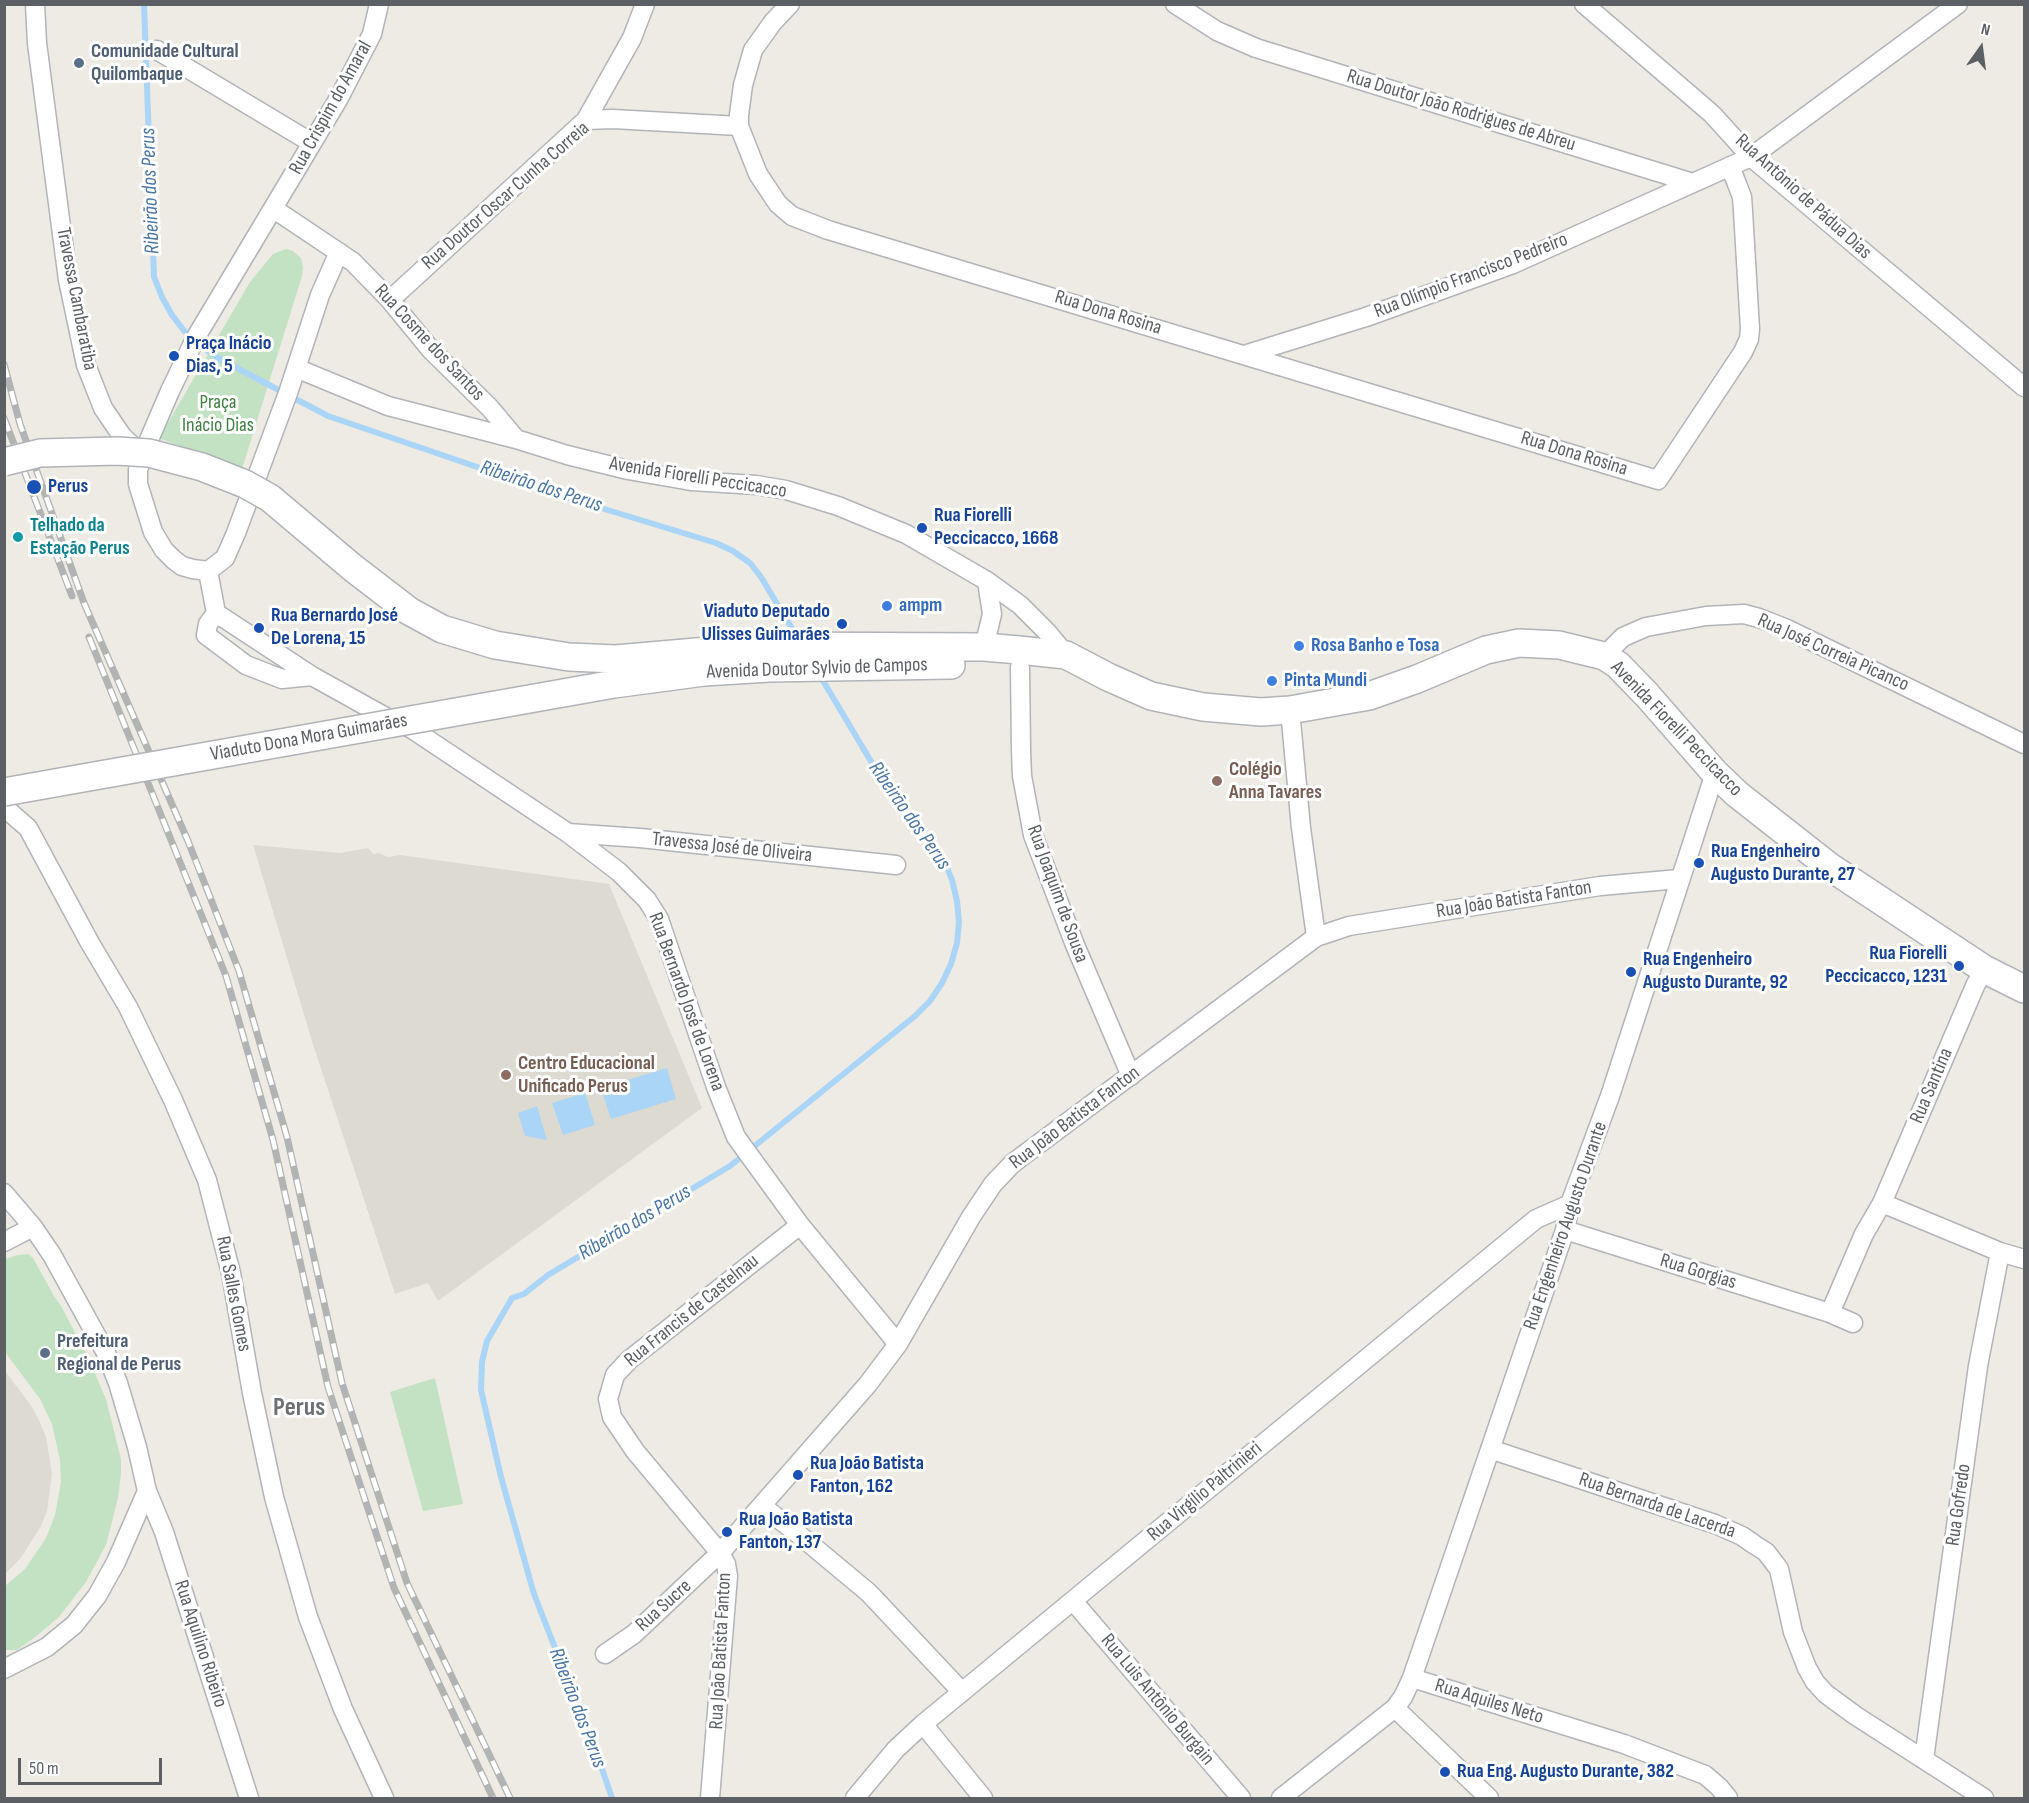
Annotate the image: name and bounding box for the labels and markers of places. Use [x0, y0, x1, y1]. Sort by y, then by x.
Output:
place label: Comunidade Cultural Quilombaque [91, 40, 239, 87]
marker: Comunidade Cultural Quilombaque [72, 56, 86, 70]
place label: Praça Inácio Dias, 5 [186, 332, 271, 379]
marker: Praça Inácio Dias, 5 [167, 349, 181, 363]
place label: Perus [48, 475, 88, 499]
marker: Perus [25, 478, 43, 496]
place label: Rua Fiorelli Peccicacco, 1668 [934, 504, 1058, 551]
place label: Telhado da Estação Perus [30, 514, 130, 561]
marker: Rua Fiorelli Peccicacco, 1668 [915, 521, 929, 535]
marker: Telhado da Estação Perus [11, 530, 25, 544]
place label: ampm [899, 594, 942, 618]
marker: ampm [880, 599, 894, 613]
place label: Viaduto Deputado Ulisses Guimarães [702, 600, 830, 647]
place label: Rua Bernardo José De Lorena, 15 [271, 604, 398, 651]
marker: Viaduto Deputado Ulisses Guimarães [835, 617, 849, 631]
marker: Rua Bernardo José De Lorena, 15 [252, 621, 266, 635]
place label: Rosa Banho e Tosa [1311, 634, 1439, 658]
marker: Rosa Banho e Tosa [1292, 639, 1306, 653]
place label: Pinta Mundi [1284, 669, 1367, 693]
marker: Pinta Mundi [1265, 674, 1279, 688]
place label: Colégio Anna Tavares [1229, 758, 1322, 805]
marker: Colégio Anna Tavares [1210, 774, 1224, 788]
place label: Rua Engenheiro Augusto Durante, 27 [1711, 840, 1855, 887]
marker: Rua Engenheiro Augusto Durante, 27 [1692, 856, 1706, 870]
place label: Rua Fiorelli Peccicacco, 1231 [1825, 942, 1947, 989]
place label: Rua Engenheiro Augusto Durante, 92 [1643, 948, 1788, 995]
marker: Rua Fiorelli Peccicacco, 1231 [1952, 959, 1966, 973]
marker: Rua Engenheiro Augusto Durante, 92 [1624, 965, 1638, 979]
place label: Centro Educacional Unificado Perus [518, 1052, 655, 1099]
marker: Centro Educacional Unificado Perus [499, 1068, 513, 1082]
place label: Prefeitura Regional de Perus [57, 1330, 181, 1377]
marker: Prefeitura Regional de Perus [38, 1346, 52, 1360]
place label: Rua João Batista Fanton, 162 [810, 1452, 924, 1499]
marker: Rua João Batista Fanton, 162 [791, 1468, 805, 1482]
place label: Rua João Batista Fanton, 137 [739, 1508, 853, 1555]
marker: Rua João Batista Fanton, 137 [720, 1525, 734, 1539]
place label: Rua Eng. Augusto Durante, 382 [1457, 1760, 1674, 1784]
marker: Rua Eng. Augusto Durante, 382 [1438, 1765, 1452, 1779]

